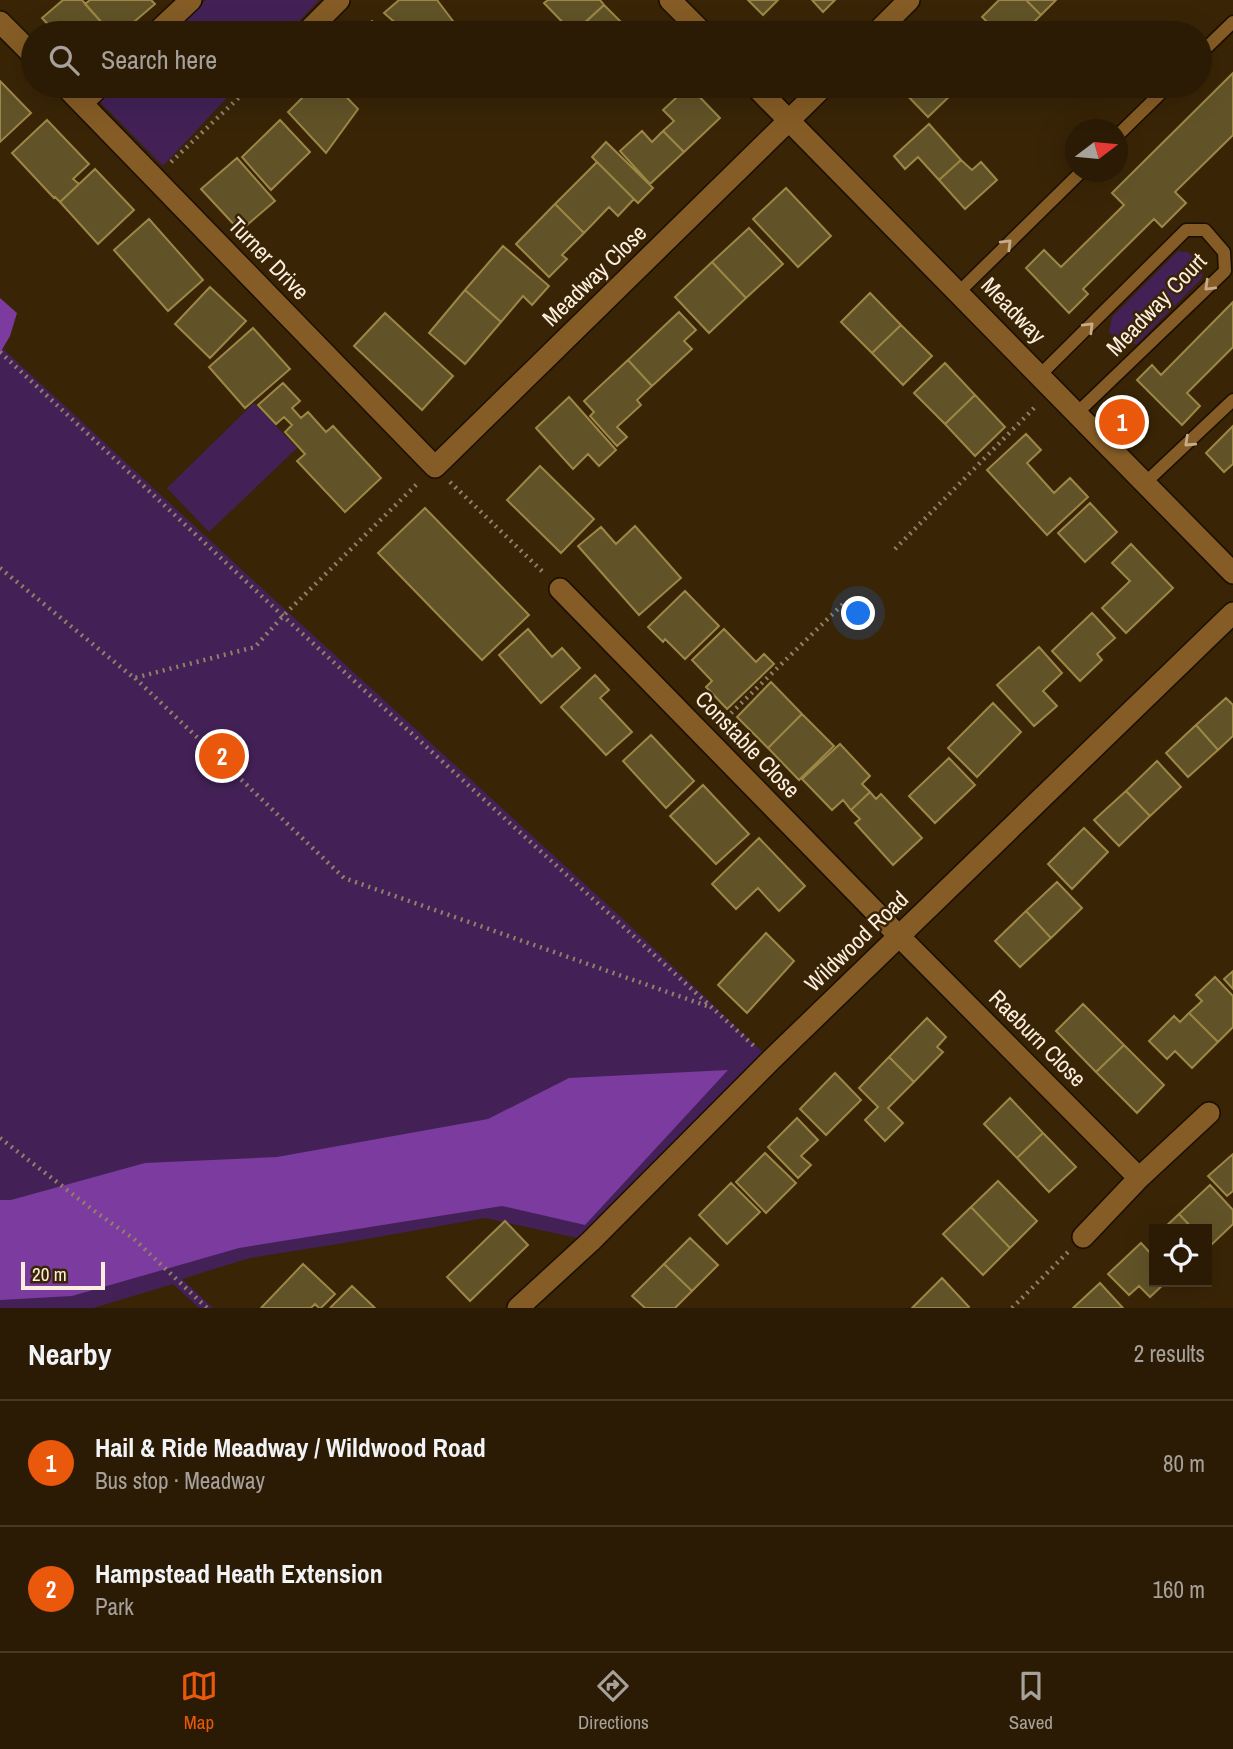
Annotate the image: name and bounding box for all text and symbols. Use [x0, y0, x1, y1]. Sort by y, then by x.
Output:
search box [21, 21, 1212, 98]
icon: search [45, 41, 83, 79]
text: Search here [101, 42, 217, 77]
north arrow [1065, 119, 1128, 182]
street label: Turner Drive [222, 210, 316, 306]
street label: Meadway Close [535, 217, 653, 333]
one-way arrow [999, 239, 1012, 252]
street label: Meadway Court [1099, 246, 1213, 362]
street label: Meadway [975, 270, 1054, 350]
one-way arrow [1204, 278, 1217, 291]
one-way arrow [1080, 322, 1093, 335]
pin: 1 [1099, 396, 1145, 448]
one-way arrow [1184, 433, 1197, 446]
your location [841, 596, 875, 630]
street label: Constable Close [689, 683, 807, 805]
pin: 2 [199, 730, 245, 782]
street label: Wildwood Road [797, 884, 915, 998]
street label: Raeburn Close [983, 983, 1093, 1093]
map controls [1149, 1224, 1212, 1287]
button: locate [1149, 1224, 1212, 1287]
scale bar [21, 1259, 105, 1291]
text: 20 m [32, 1261, 67, 1287]
text: Nearby [28, 1334, 111, 1374]
text: 2 results [1134, 1338, 1205, 1369]
text: Hail & Ride Meadway / Wildwood Road [95, 1430, 486, 1465]
text: 1 [46, 1448, 56, 1479]
text: 80 m [1163, 1448, 1205, 1479]
text: Bus stop · Meadway [95, 1465, 265, 1496]
text: Hampstead Heath Extension [95, 1556, 383, 1591]
text: 2 [46, 1574, 56, 1605]
text: 160 m [1153, 1574, 1205, 1605]
text: Park [95, 1591, 134, 1622]
tab: Map [180, 1667, 218, 1735]
tab: Directions [578, 1667, 649, 1735]
tab: Saved [1009, 1667, 1053, 1735]

